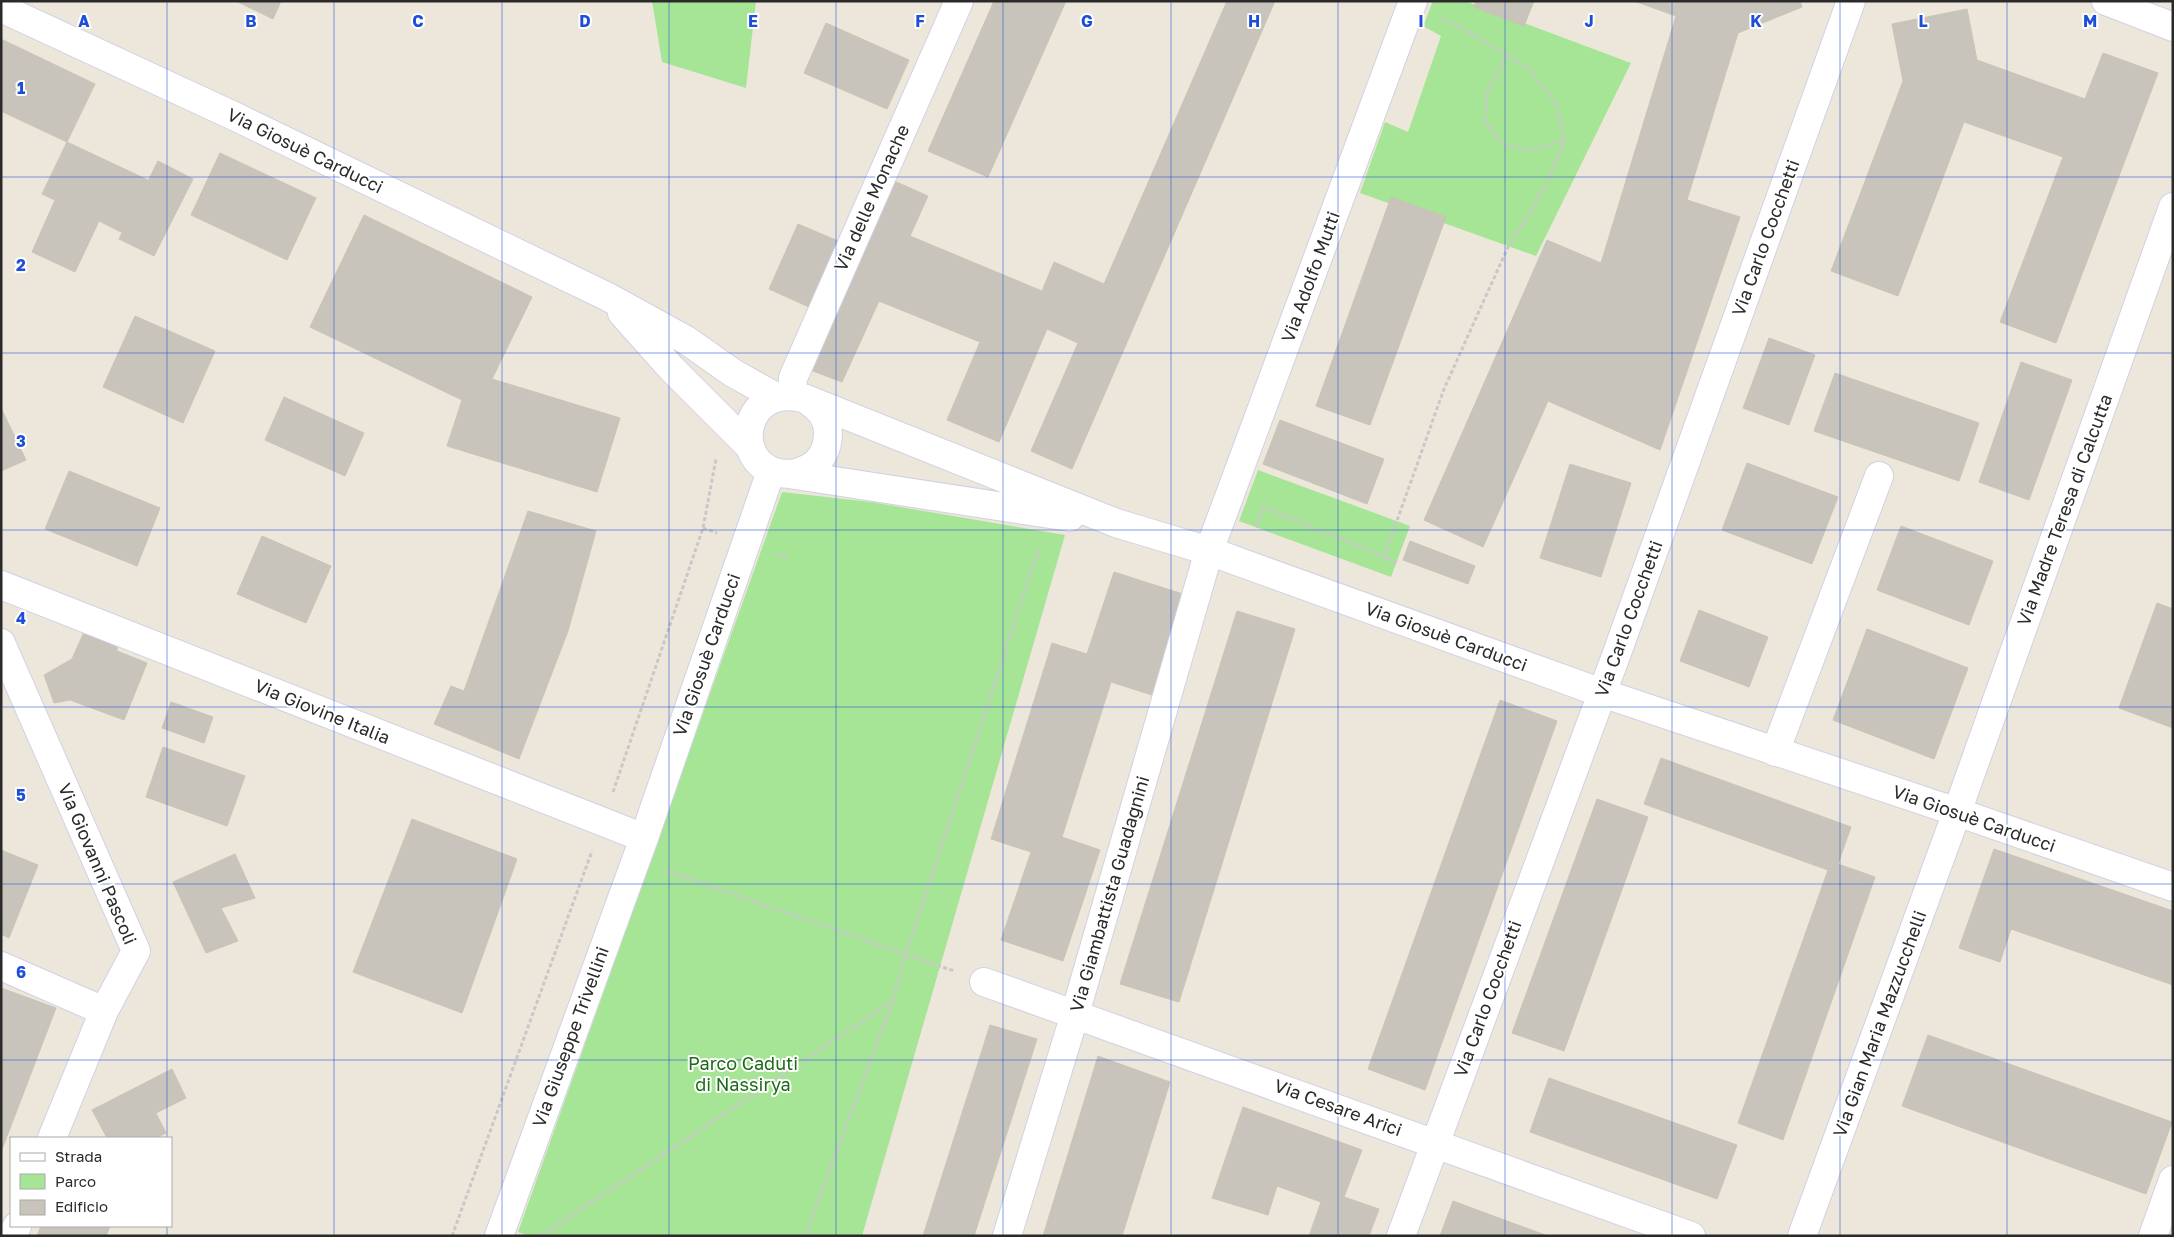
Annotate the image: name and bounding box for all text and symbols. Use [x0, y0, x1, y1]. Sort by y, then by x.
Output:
text: A [78, 11, 90, 31]
text: B [245, 11, 257, 31]
text: C [412, 11, 424, 31]
text: D [579, 11, 591, 31]
text: E [748, 11, 758, 31]
text: F [915, 11, 925, 31]
text: G [1081, 11, 1093, 31]
text: H [1248, 11, 1260, 31]
text: I [1418, 11, 1424, 31]
text: J [1584, 11, 1594, 31]
text: K [1750, 11, 1762, 31]
text: L [1918, 11, 1928, 31]
text: M [2083, 11, 2097, 31]
text: 1 [17, 78, 25, 98]
street label: Via Giosuè Carducci [224, 103, 387, 197]
street label: Via delle Monache [829, 121, 913, 274]
street label: Via Carlo Cocchetti [1726, 156, 1804, 319]
street label: Via Adolfo Mutti [1276, 208, 1344, 345]
text: 2 [16, 255, 26, 275]
street label: Via Madre Teresa di Calcutta [2012, 391, 2116, 629]
text: 3 [16, 431, 26, 451]
street label: Via Carlo Cocchetti [1589, 537, 1667, 700]
street label: Via Giosuè Carducci [668, 570, 744, 739]
street label: Via Giosuè Carducci [1362, 596, 1530, 676]
text: 4 [16, 608, 26, 628]
street label: Via Giovine Italia [251, 674, 393, 748]
street label: Via Giambattista Guadagnini [1065, 773, 1153, 1014]
street label: Via Giovanni Pascoli [54, 780, 142, 948]
street label: Via Giosuè Carducci [1890, 780, 2059, 856]
text: 5 [16, 785, 26, 805]
street label: Via Gian Maria Mazzucchelli [1828, 907, 1930, 1140]
street label: Via Carlo Cocchetti [1448, 917, 1526, 1080]
street label: Via Giuseppe Trivellini [527, 943, 613, 1130]
text: 6 [16, 962, 26, 982]
park label: Parco Caduti di Nassirya [688, 1052, 798, 1095]
street label: Via Cesare Arici [1271, 1074, 1405, 1140]
legend [10, 1137, 172, 1227]
text: Strada [55, 1147, 102, 1165]
text: Parco [55, 1172, 96, 1190]
text: Edificio [55, 1197, 108, 1215]

